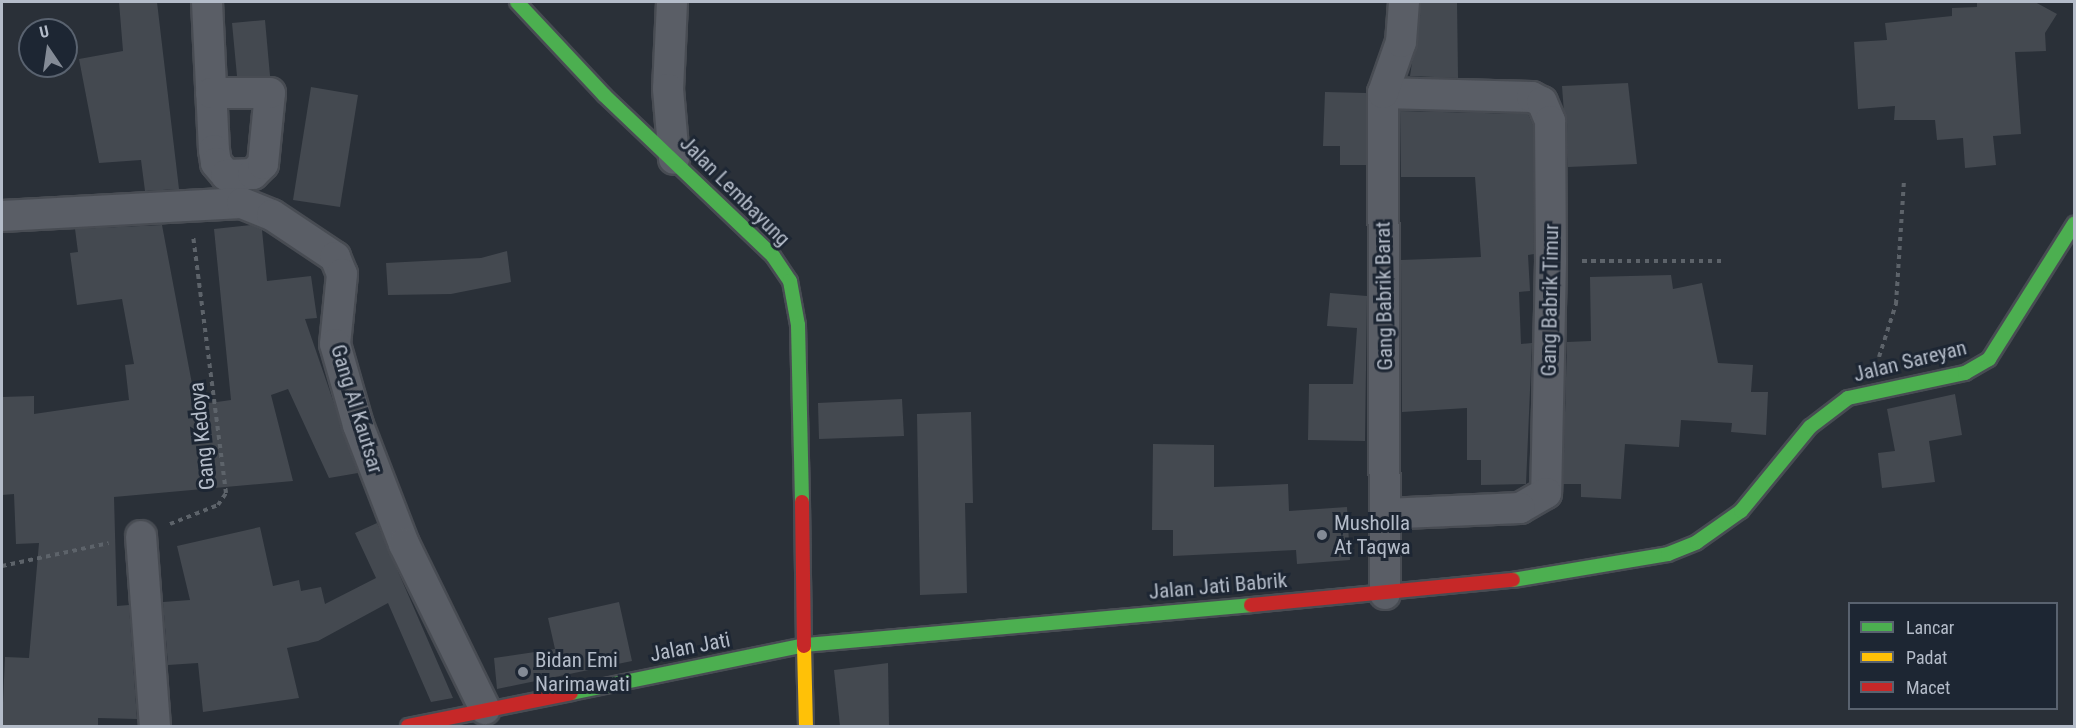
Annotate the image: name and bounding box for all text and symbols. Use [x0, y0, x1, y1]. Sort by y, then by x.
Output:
north arrow [18, 18, 78, 78]
text: U [38, 22, 51, 42]
street label: Jalan Lembayung [675, 131, 795, 251]
street label: Gang Babrik Barat [1370, 221, 1398, 371]
street label: Gang Babrik Timur [1536, 223, 1564, 377]
street label: Jalan Sareyan [1851, 335, 1969, 387]
street label: Gang Al Kautsar [325, 341, 389, 477]
street label: Gang Kedoya [184, 381, 220, 491]
place label: Musholla At Taqwa [1334, 510, 1411, 560]
marker: Musholla At Taqwa [1315, 528, 1329, 542]
street label: Jalan Jati Babrik [1148, 567, 1288, 605]
legend [1848, 602, 2058, 710]
text: Lancar [1906, 617, 1954, 638]
street label: Jalan Jati [648, 627, 732, 667]
place label: Bidan Emi Narimawati [535, 647, 630, 697]
text: Padat [1906, 647, 1947, 668]
marker: Bidan Emi Narimawati [516, 665, 530, 679]
text: Macet [1906, 677, 1950, 698]

